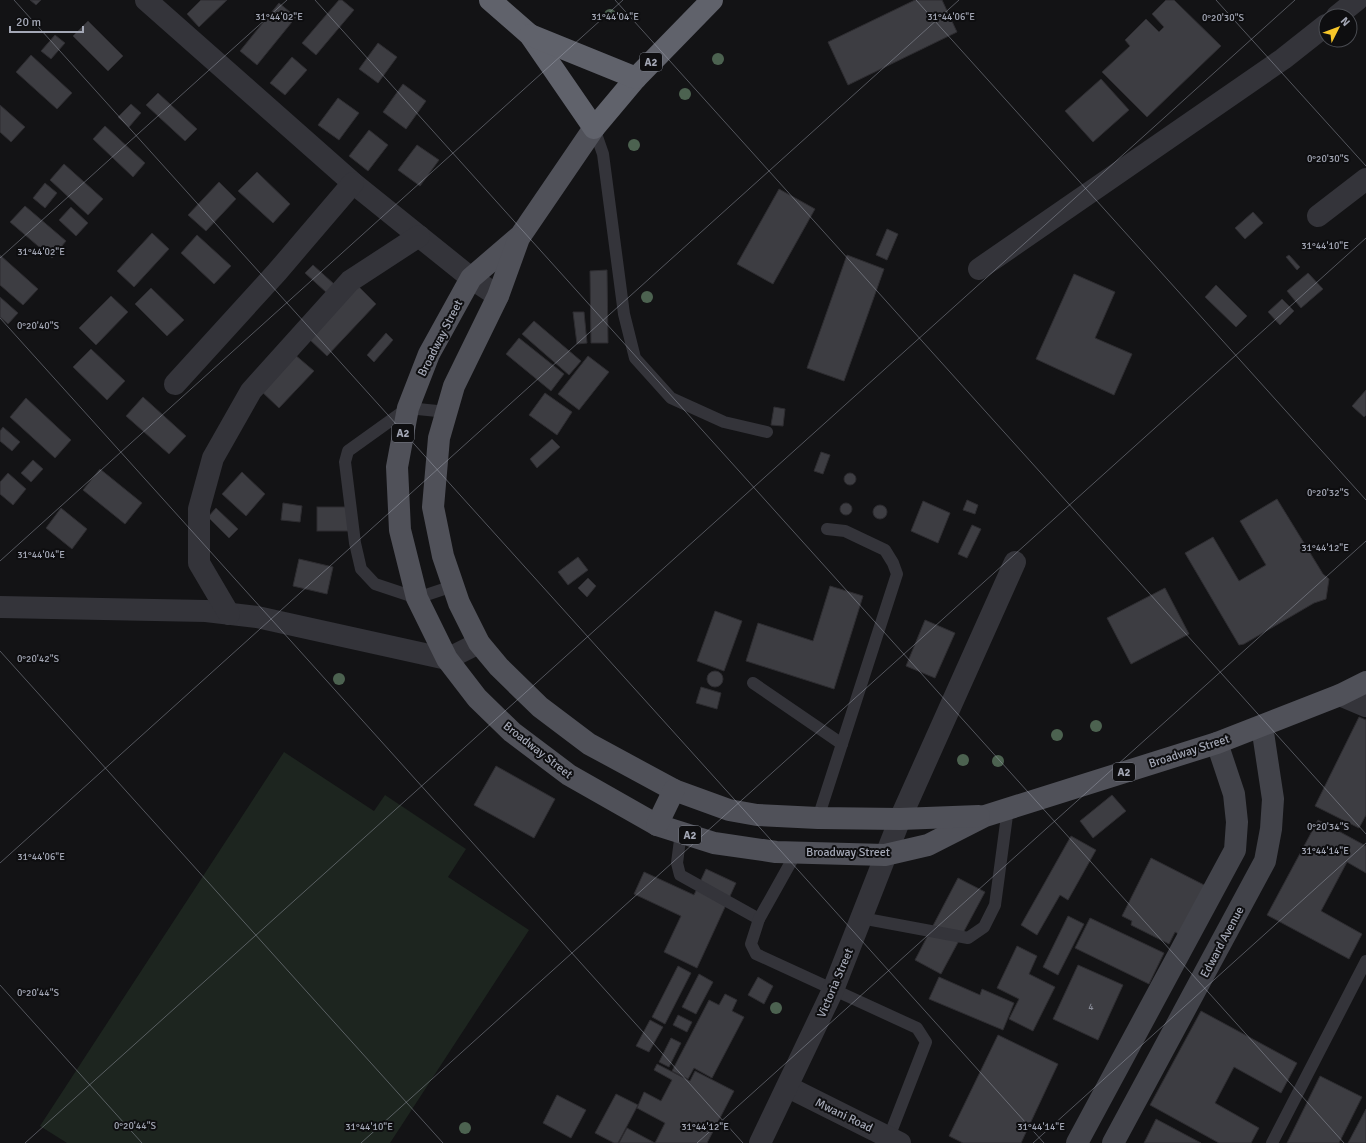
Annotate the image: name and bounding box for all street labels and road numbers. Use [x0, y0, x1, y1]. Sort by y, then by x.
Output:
road number: A2 [640, 53, 662, 71]
street label: Broadway Street [415, 297, 466, 379]
road number: A2 [392, 424, 414, 442]
street label: Broadway Street [500, 719, 575, 782]
street label: Broadway Street [1147, 731, 1231, 772]
road number: A2 [1113, 763, 1135, 781]
road number: A2 [679, 826, 701, 844]
street label: Broadway Street [806, 845, 890, 860]
street label: Edward Avenue [1197, 904, 1247, 980]
street label: Victoria Street [814, 946, 857, 1020]
street label: Mwani Road [812, 1095, 875, 1136]

